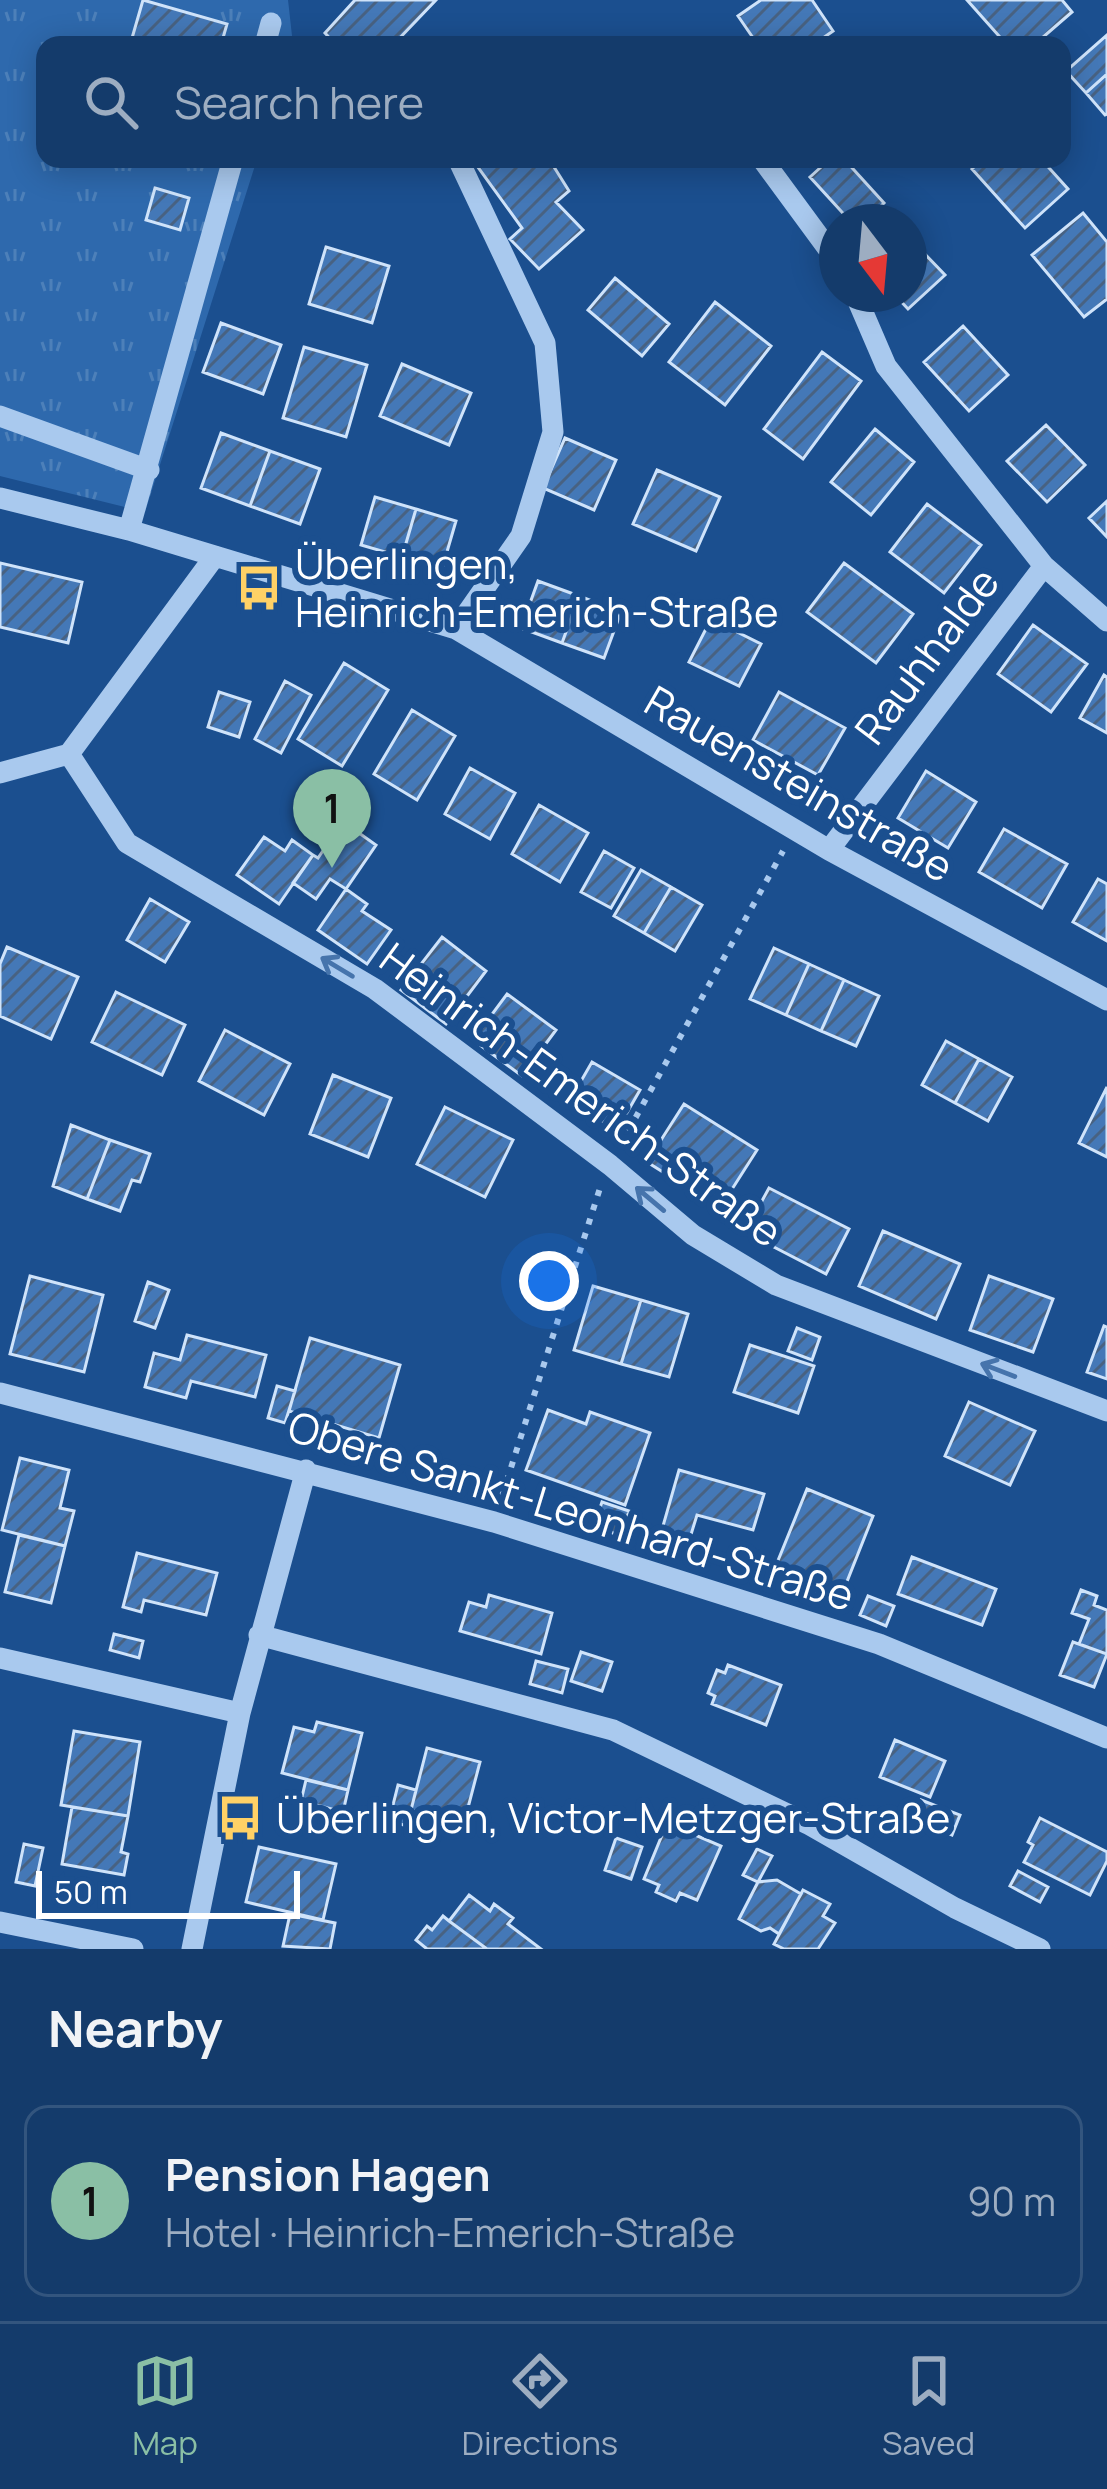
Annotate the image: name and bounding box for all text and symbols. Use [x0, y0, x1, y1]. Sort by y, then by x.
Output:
search box [36, 36, 1071, 168]
icon: search [78, 69, 144, 135]
text: Search here [174, 71, 424, 133]
north arrow [819, 204, 927, 312]
place label: Überlingen, Heinrich-Emerich-Straße [295, 534, 779, 640]
street label: Rauhhalde [841, 555, 1012, 756]
bus stop icon: Überlingen, Heinrich-Emerich-Straße [234, 563, 284, 613]
street label: Rauensteinstraße [635, 671, 964, 895]
pin: 1 [293, 769, 371, 868]
street label: Heinrich-Emerich-Straße [369, 929, 794, 1260]
one-way arrow [320, 954, 355, 978]
one-way arrow [635, 1185, 666, 1213]
your location [519, 1251, 579, 1311]
one-way arrow [980, 1357, 1017, 1379]
street label: Obere Sankt-Leonhard-Straße [282, 1396, 861, 1624]
place label: Überlingen, Victor-Metzger-Straße [276, 1788, 950, 1846]
bus stop icon: Überlingen, Victor-Metzger-Straße [215, 1793, 265, 1843]
scale bar [36, 1865, 300, 1918]
text: 50 m [54, 1869, 128, 1914]
text: Nearby [48, 1993, 223, 2062]
text: Pension Hagen [165, 2143, 491, 2205]
text: 1 [81, 2174, 99, 2228]
text: 90 m [967, 2174, 1056, 2228]
text: Hotel · Heinrich-Emerich-Straße [165, 2205, 735, 2259]
tab: Map [132, 2348, 198, 2465]
tab: Directions [462, 2348, 618, 2465]
tab: Saved [882, 2348, 975, 2465]

